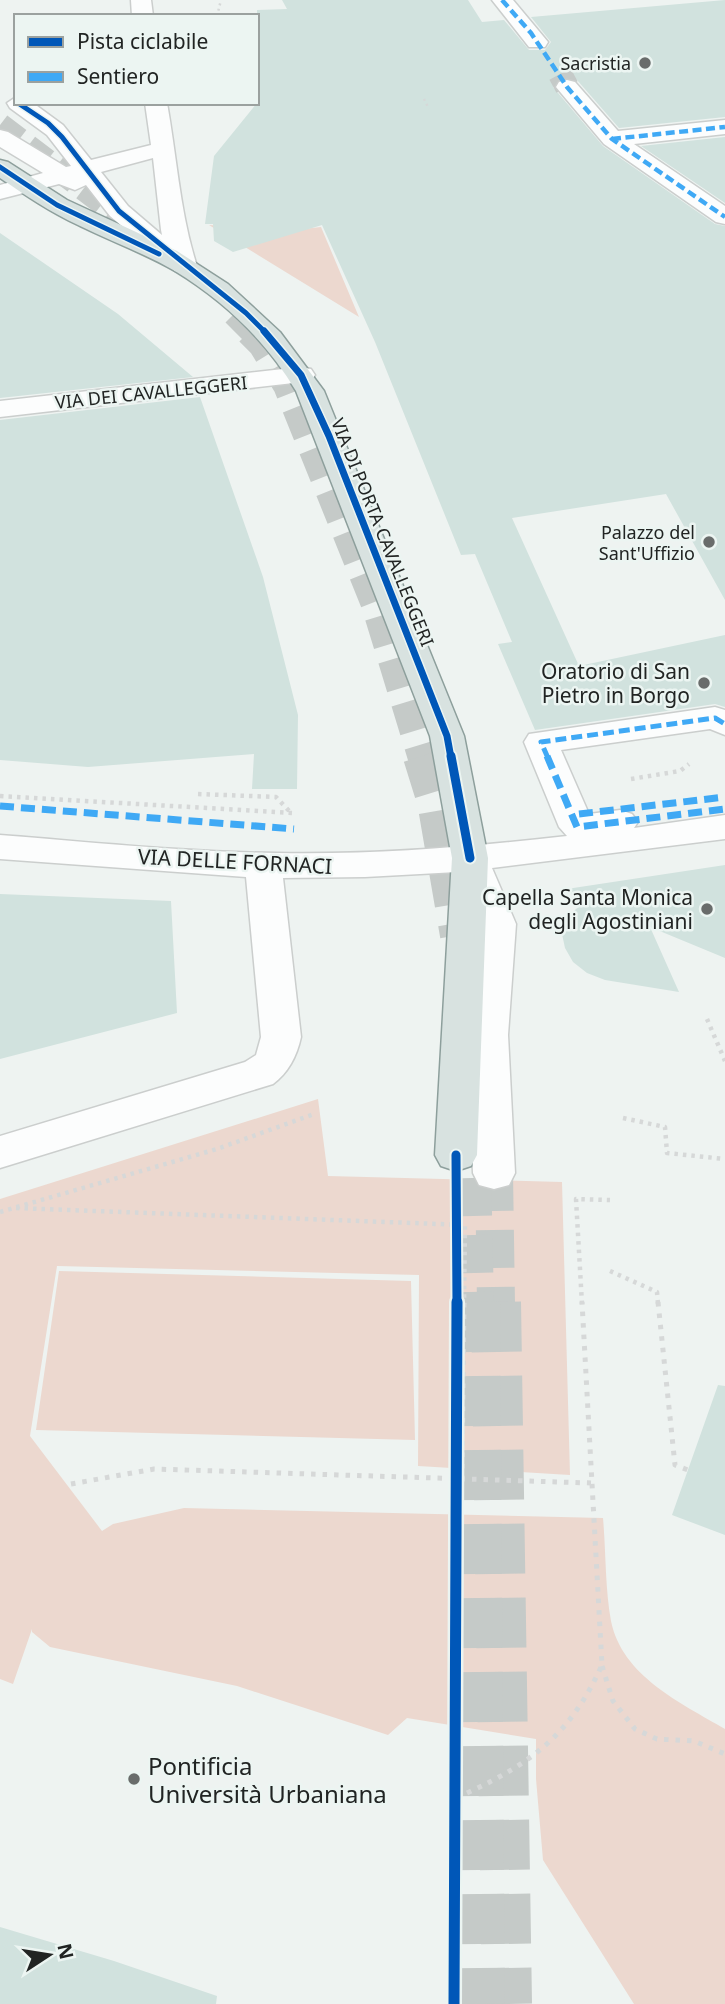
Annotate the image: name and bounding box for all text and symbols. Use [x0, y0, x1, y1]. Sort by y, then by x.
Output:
legend [14, 14, 259, 105]
text: Pista ciclabile [77, 27, 208, 55]
place label: Sacristia [560, 51, 631, 75]
marker: Sacristia [637, 55, 653, 71]
text: Sentiero [77, 62, 159, 90]
street label: VIA DEI CAVALLEGGERI [54, 370, 248, 414]
street label: VIA DI PORTA CAVALLEGGERI [326, 414, 440, 650]
place label: Palazzo del Sant'Uffizio [599, 520, 695, 565]
marker: Palazzo del Sant'Uffizio [701, 534, 717, 550]
place label: Oratorio di San Pietro in Borgo [541, 657, 690, 709]
marker: Oratorio di San Pietro in Borgo [696, 675, 712, 691]
street label: VIA DELLE FORNACI [137, 842, 333, 880]
place label: Capella Santa Monica degli Agostiniani [482, 883, 693, 935]
marker: Capella Santa Monica degli Agostiniani [699, 901, 715, 917]
place label: Pontificia Università Urbaniana [148, 1749, 387, 1810]
marker: Pontificia Università Urbaniana [126, 1771, 142, 1787]
north arrow [14, 1920, 84, 1990]
text: N [51, 1941, 80, 1962]

